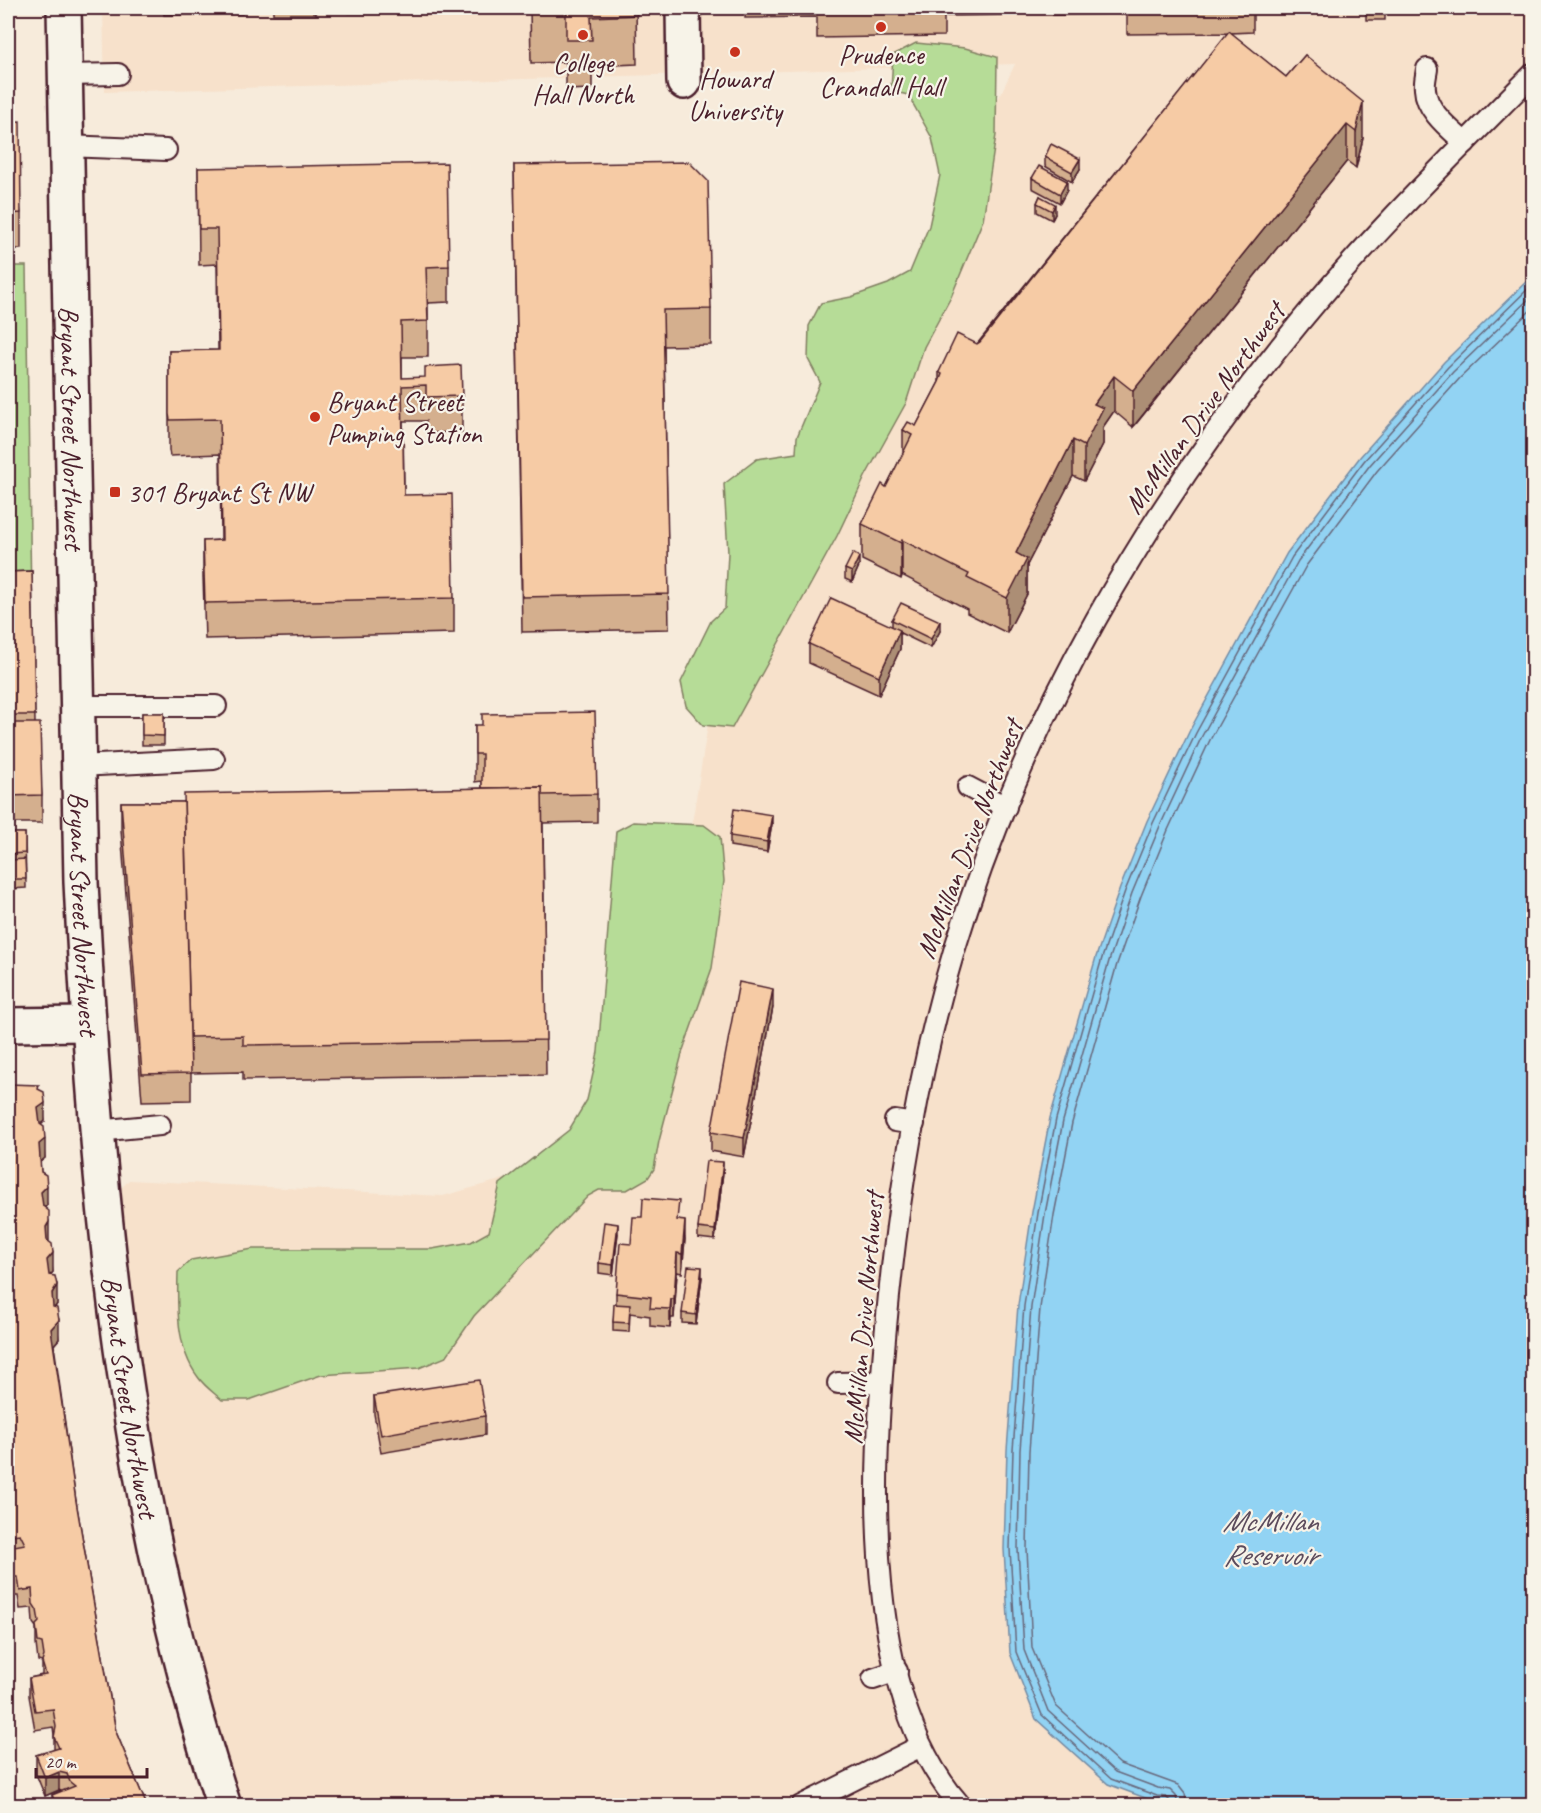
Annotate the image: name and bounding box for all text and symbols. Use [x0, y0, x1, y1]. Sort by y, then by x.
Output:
marker: Prudence Crandall Hall [874, 20, 888, 34]
marker: College Hall North [576, 28, 590, 42]
place label: Prudence Crandall Hall [819, 37, 948, 104]
place label: College Hall North [532, 45, 635, 112]
marker: Howard University [728, 45, 742, 59]
place label: Howard University [688, 61, 784, 128]
street label: McMillan Drive Northwest [1116, 293, 1295, 520]
street label: Bryant Street Northwest [52, 306, 92, 553]
place label: Bryant Street Pumping Station [327, 384, 483, 451]
marker: Bryant Street Pumping Station [308, 410, 322, 424]
place label: 301 Bryant St NW [127, 475, 315, 510]
marker: 301 Bryant St NW [108, 485, 122, 499]
street label: McMillan Drive Northwest [907, 711, 1032, 963]
street label: Bryant Street Northwest [62, 792, 107, 1039]
street label: McMillan Drive Northwest [835, 1187, 892, 1445]
street label: Bryant Street Northwest [94, 1275, 167, 1524]
water label: McMillan Reservoir [1222, 1502, 1322, 1574]
scale bar [36, 1741, 147, 1779]
text: 20 m [45, 1751, 78, 1773]

